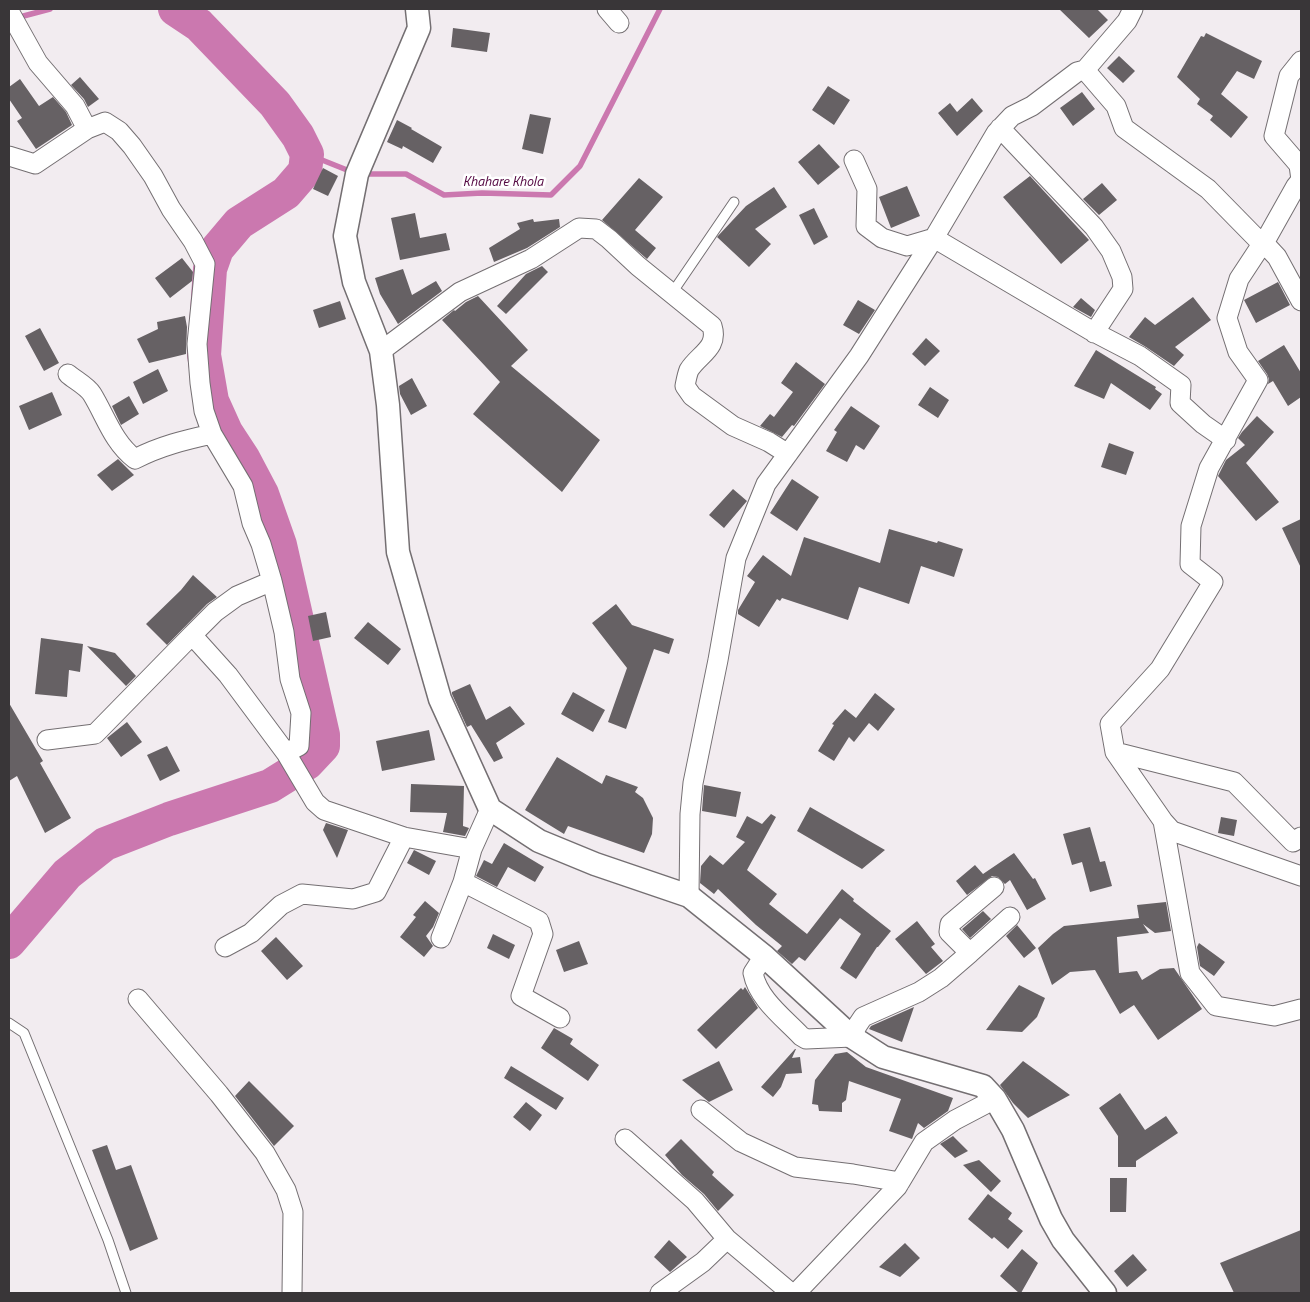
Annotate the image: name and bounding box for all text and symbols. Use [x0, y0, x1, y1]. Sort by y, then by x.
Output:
water label: Khahare Khola [463, 175, 543, 191]

